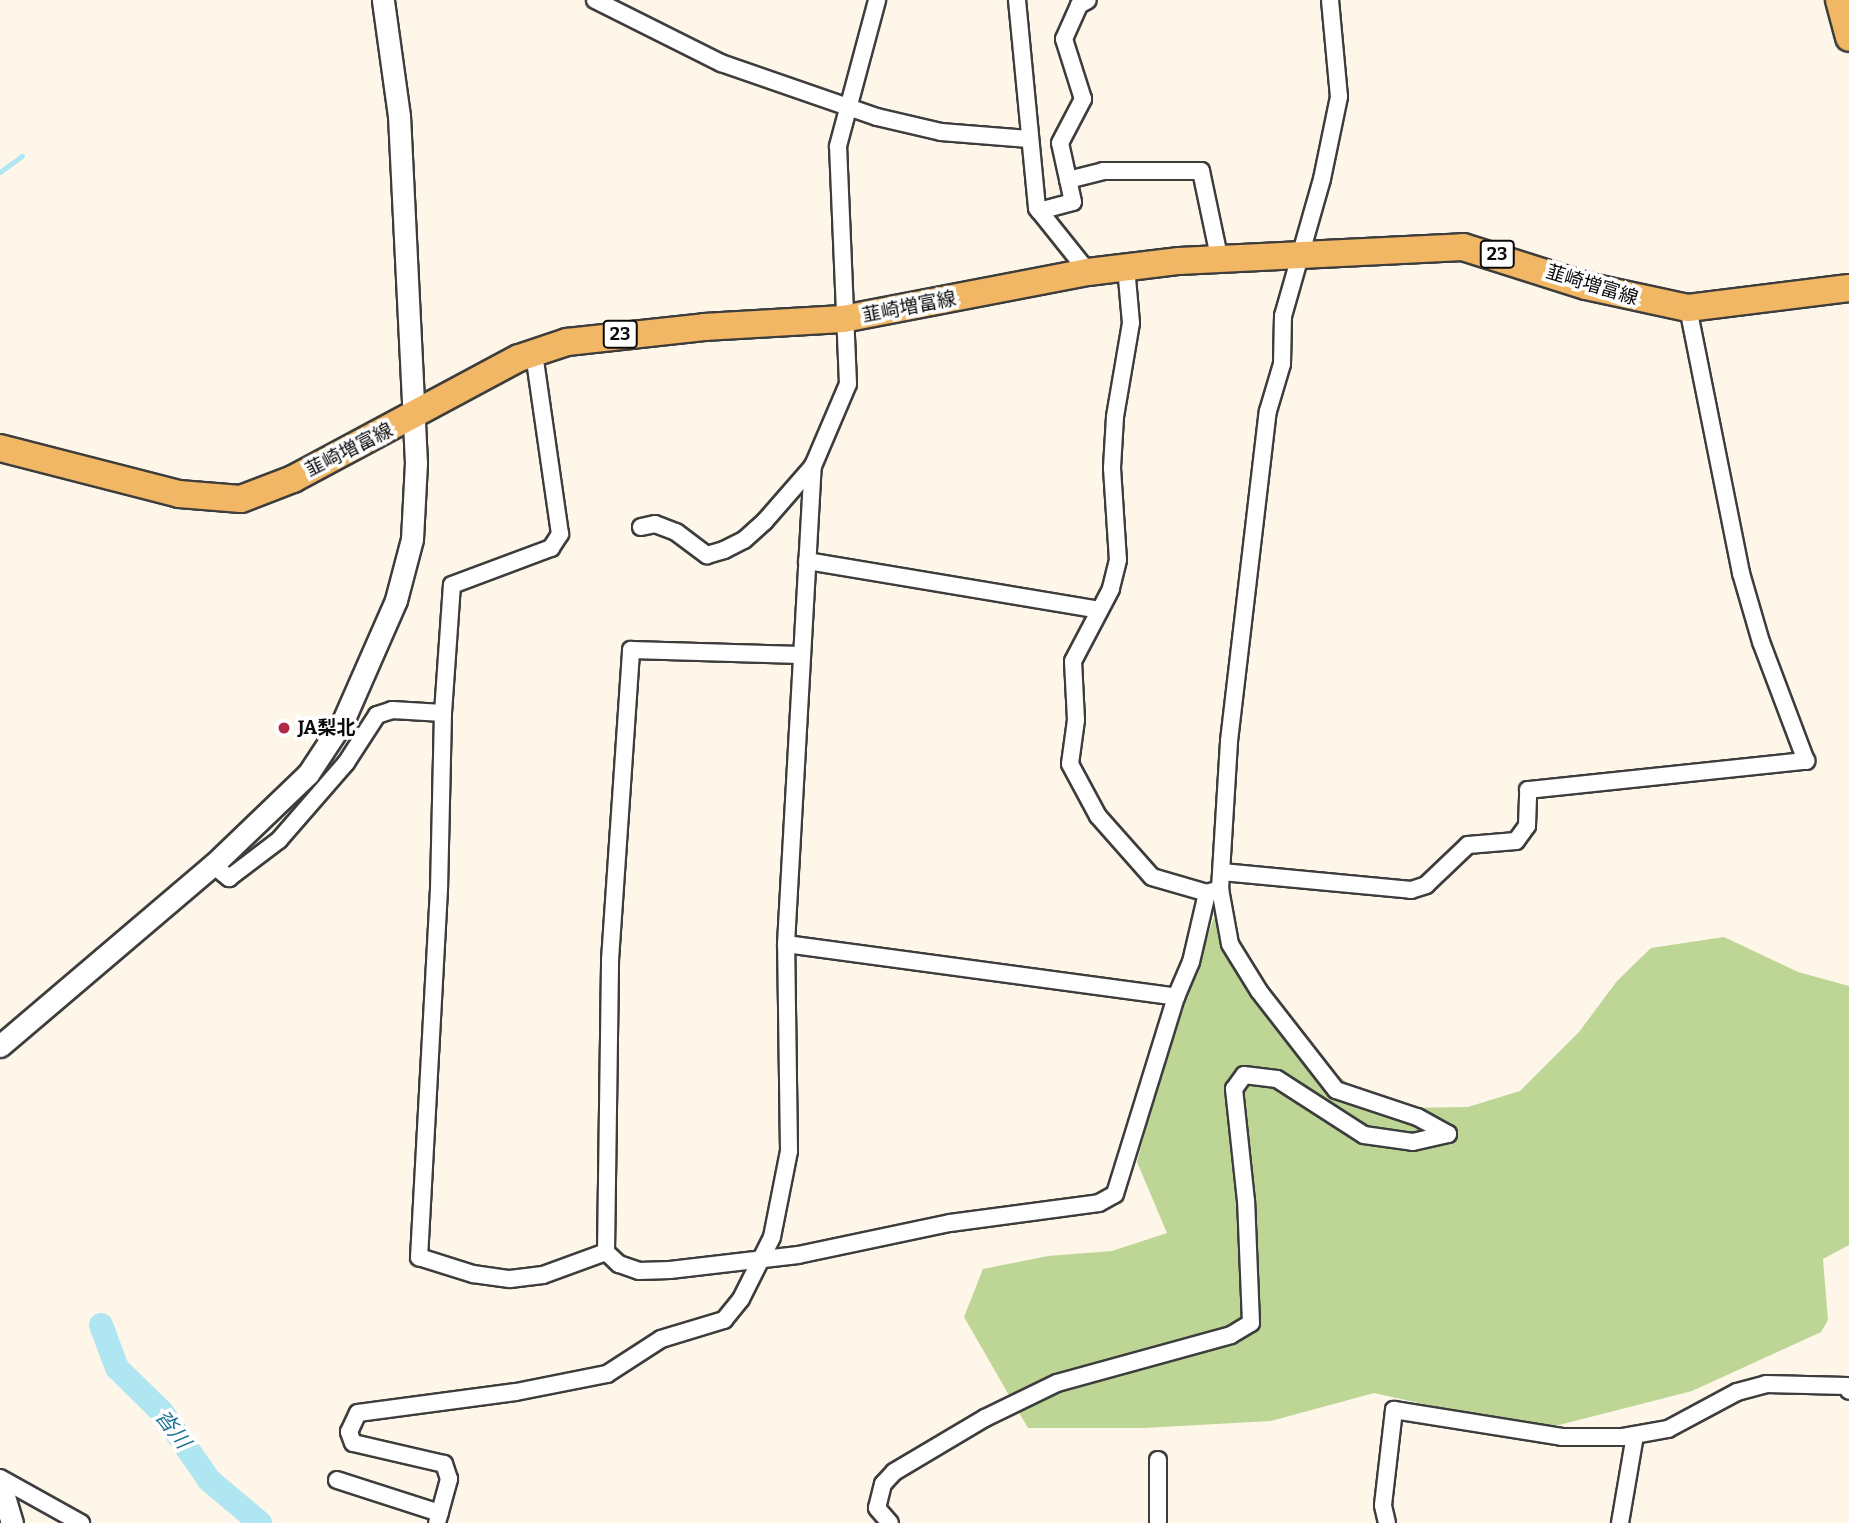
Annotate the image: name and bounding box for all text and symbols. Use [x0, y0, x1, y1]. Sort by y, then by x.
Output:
road number: 23 [1480, 240, 1514, 268]
street label: 韮崎増富線 [1543, 260, 1641, 310]
street label: 韮崎増富線 [860, 287, 958, 327]
road number: 23 [602, 320, 638, 348]
street label: 韮崎増富線 [302, 418, 396, 482]
place label: JA梨北 [298, 717, 355, 739]
marker: JA梨北 [276, 720, 292, 736]
water label: 沓川 [150, 1405, 196, 1453]

